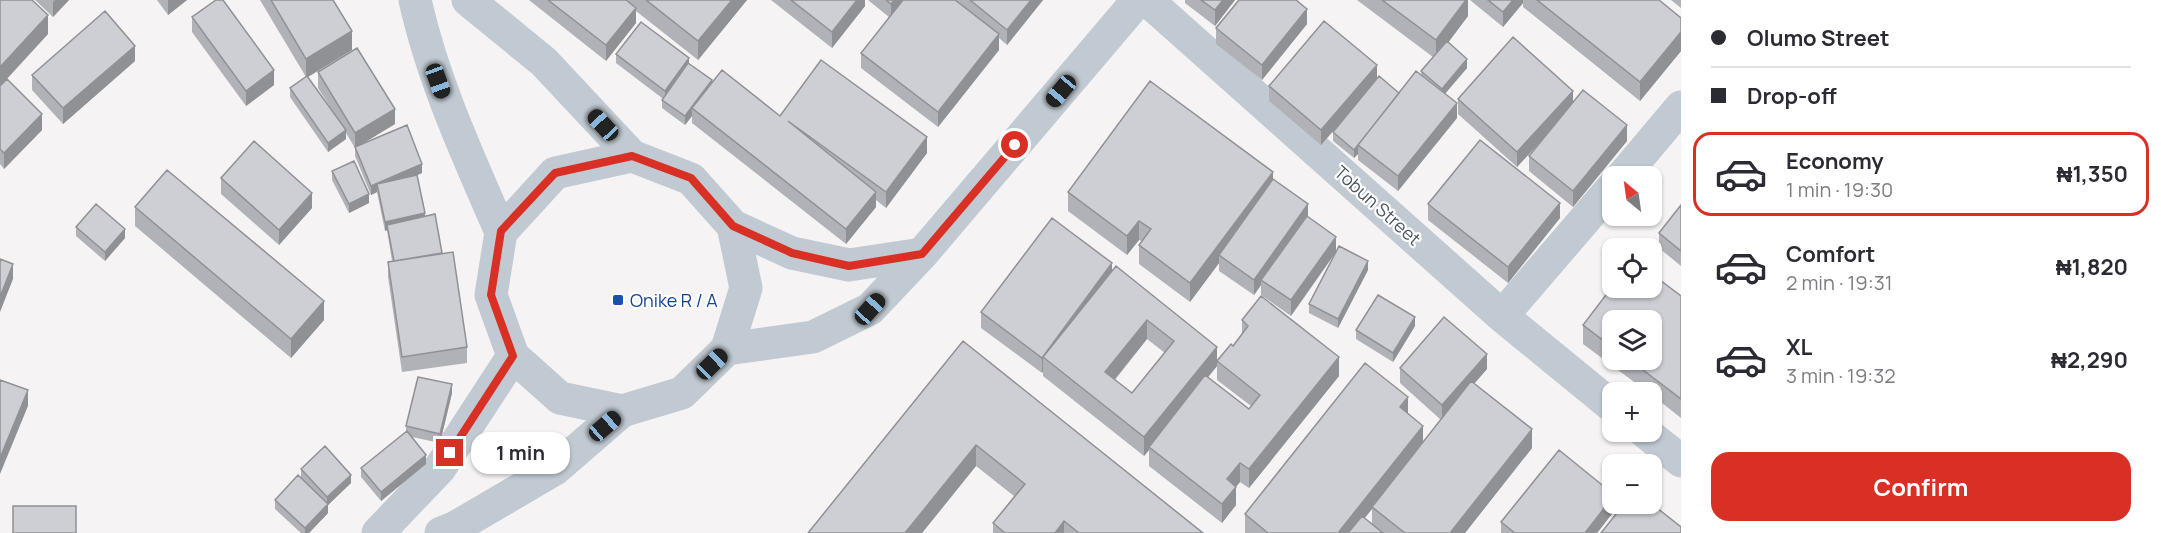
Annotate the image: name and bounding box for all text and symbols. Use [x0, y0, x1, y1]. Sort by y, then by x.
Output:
text: Olumo Street [1747, 23, 1890, 53]
car [423, 61, 453, 101]
car [1043, 71, 1079, 111]
text: Drop-off [1747, 81, 1837, 111]
car [584, 106, 622, 144]
route start [1001, 131, 1028, 158]
text: Economy [1786, 146, 1884, 176]
icon: car [1714, 147, 1768, 201]
text: ₦1,350 [2057, 159, 2128, 189]
street label: Tobun Street [1330, 160, 1426, 250]
north arrow [1602, 166, 1662, 226]
map controls [1602, 166, 1662, 514]
text: 1 min · 19:30 [1786, 176, 1893, 203]
button: locate [1602, 238, 1662, 298]
text: Comfort [1786, 239, 1875, 269]
icon: car [1714, 240, 1768, 294]
text: ₦1,820 [2056, 252, 2128, 282]
text: 2 min · 19:31 [1786, 269, 1893, 296]
place label: Onike R / A [630, 288, 718, 312]
car [851, 290, 889, 328]
marker: Onike R / A [611, 293, 625, 307]
button: layers [1602, 310, 1662, 370]
text: XL [1786, 332, 1812, 362]
icon: car [1714, 333, 1768, 387]
car [693, 345, 731, 383]
text: ₦2,290 [2051, 345, 2128, 375]
text: 3 min · 19:32 [1786, 362, 1896, 389]
button: + [1602, 382, 1662, 442]
car [586, 407, 624, 445]
callout: 1 min [471, 432, 570, 474]
route end [436, 439, 463, 466]
text: 1 min [496, 439, 545, 466]
button: Confirm [1711, 452, 2131, 521]
button: − [1602, 454, 1662, 514]

